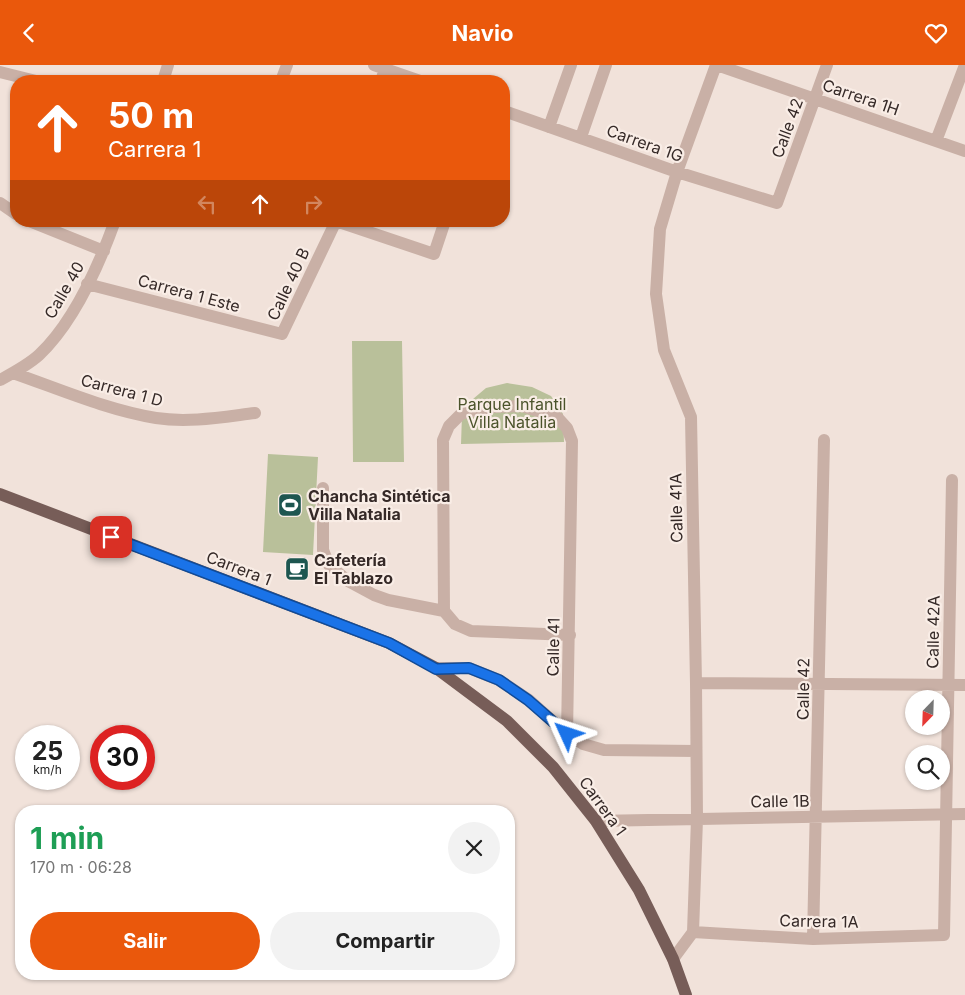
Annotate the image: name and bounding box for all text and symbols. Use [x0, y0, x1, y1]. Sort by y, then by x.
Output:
icon: back [15, 19, 43, 47]
icon: heart [922, 19, 950, 47]
text: Navio [452, 20, 513, 46]
street label: Carrera 1H [820, 75, 902, 119]
text: 50 m [108, 94, 194, 136]
icon: ahead [25, 95, 90, 160]
street label: Calle 42 [767, 95, 807, 161]
street label: Carrera 1G [604, 120, 686, 166]
text: Carrera 1 [108, 136, 202, 162]
icon: left [193, 190, 221, 218]
icon: ahead [246, 190, 274, 218]
icon: right [299, 190, 327, 218]
street label: Calle 40 B [263, 245, 313, 323]
street label: Calle 40 [40, 258, 88, 322]
street label: Carrera 1 Este [136, 270, 242, 316]
street label: Carrera 1 D [79, 369, 165, 411]
park label: Parque Infantil Villa Natalia [458, 394, 566, 432]
street label: Calle 41A [665, 473, 687, 543]
place label: Chancha Sintética Villa Natalia [308, 486, 451, 524]
sports icon: Chancha Sintética Villa Natalia [277, 492, 303, 518]
pin [90, 516, 132, 558]
icon: arrive [97, 523, 125, 551]
street label: Carrera 1 [204, 546, 274, 590]
place label: Cafetería El Tablazo [314, 550, 393, 588]
cafe icon: Cafetería El Tablazo [284, 556, 310, 582]
street label: Calle 42A [922, 595, 944, 669]
street label: Calle 41 [542, 617, 564, 677]
street label: Calle 42 [792, 658, 814, 720]
north arrow [905, 690, 950, 735]
map controls [905, 690, 950, 790]
position arrow [540, 707, 592, 759]
speed limit sign: 30 [90, 725, 155, 790]
text: 25 [32, 736, 63, 766]
button: search [905, 745, 950, 790]
text: km/h [33, 762, 62, 777]
street label: Carrera 1 [575, 773, 631, 839]
street label: Calle 1B [750, 790, 810, 812]
text: 1 min [30, 820, 104, 856]
button: close [448, 822, 500, 874]
text: 170 m · 06:28 [30, 857, 132, 877]
street label: Carrera 1A [779, 910, 859, 932]
button: Salir [30, 912, 260, 970]
button: Compartir [270, 912, 500, 970]

